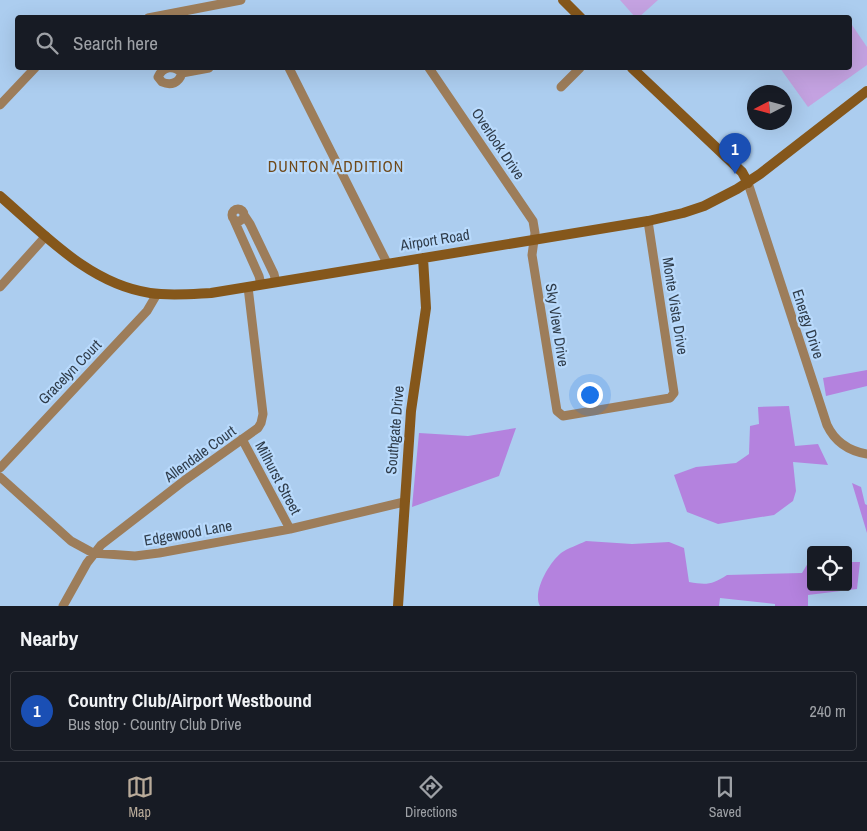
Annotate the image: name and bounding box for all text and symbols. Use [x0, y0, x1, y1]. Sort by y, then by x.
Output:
search box [15, 15, 852, 70]
icon: search [33, 29, 61, 57]
text: Search here [73, 30, 158, 56]
north arrow [747, 85, 792, 130]
street label: Overlook Drive [467, 104, 530, 184]
pin: 1 [719, 133, 751, 174]
district label: DUNTON ADDITION [268, 155, 404, 177]
street label: Airport Road [398, 224, 471, 255]
street label: Monte Vista Drive [657, 256, 694, 356]
street label: Sky View Drive [541, 282, 574, 368]
street label: Energy Drive [787, 286, 830, 361]
street label: Gracelyn Court [33, 334, 106, 409]
your location [577, 382, 603, 408]
street label: Southgate Drive [380, 385, 409, 475]
street label: Allendale Court [159, 420, 240, 487]
street label: Milhurst Street [250, 438, 307, 519]
street label: Edgewood Lane [142, 514, 234, 551]
map controls [807, 546, 852, 591]
button: locate [807, 546, 852, 591]
text: Nearby [20, 624, 78, 653]
text: Country Club/Airport Westbound [68, 687, 312, 713]
text: 1 [33, 700, 41, 722]
text: 240 m [810, 700, 846, 722]
text: Bus stop · Country Club Drive [68, 713, 242, 735]
tab: Map [126, 773, 154, 821]
tab: Directions [405, 773, 457, 821]
tab: Saved [709, 773, 741, 821]

